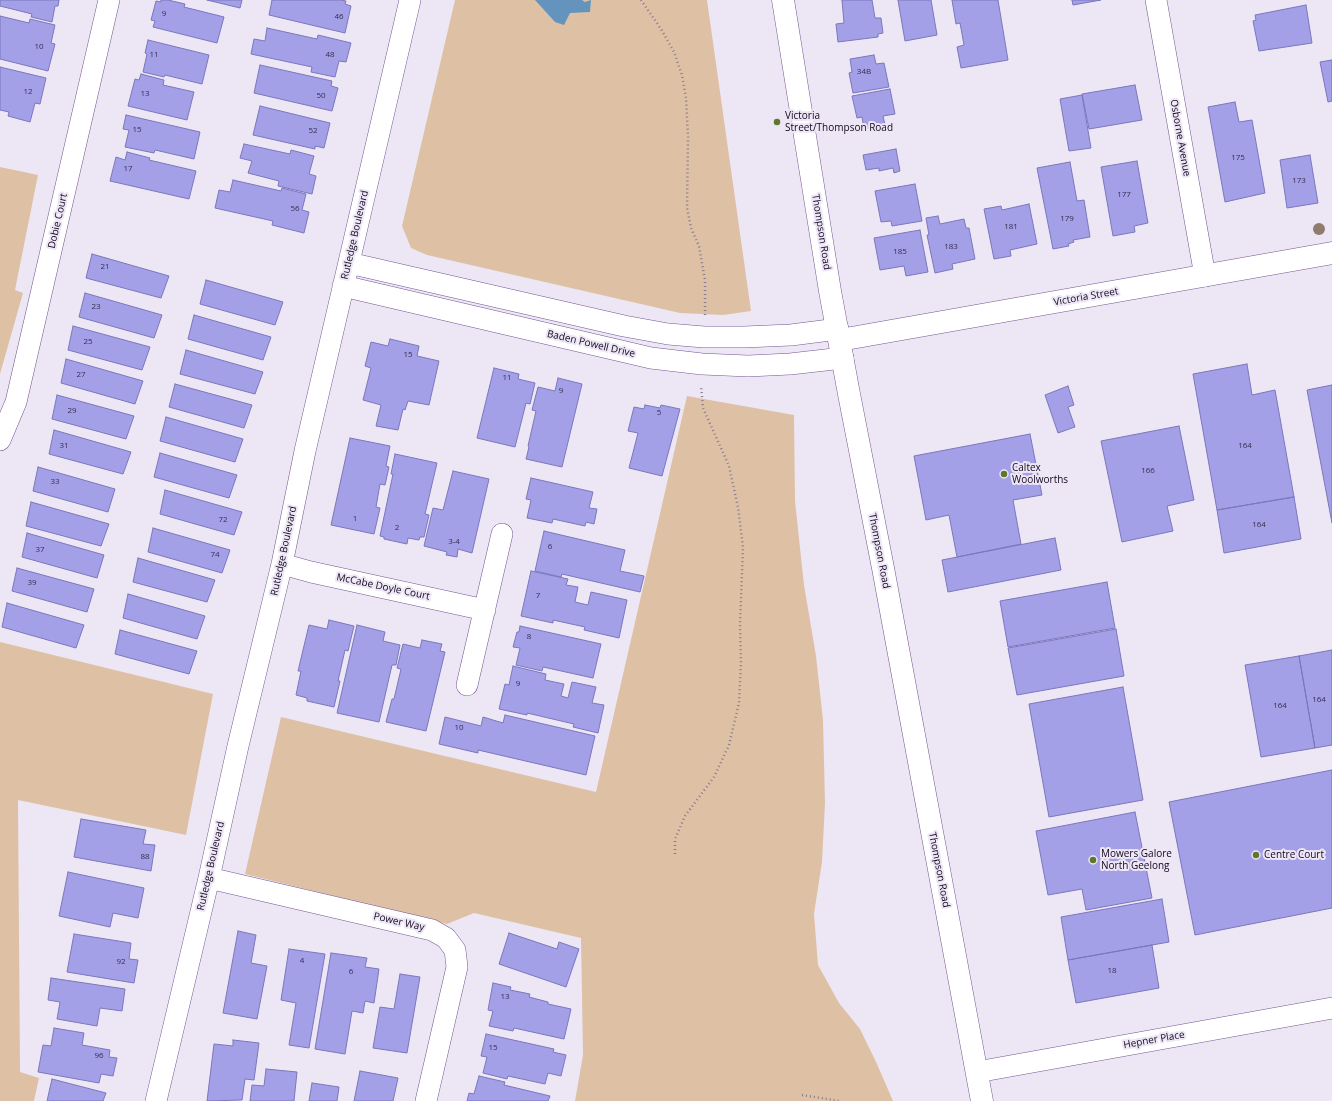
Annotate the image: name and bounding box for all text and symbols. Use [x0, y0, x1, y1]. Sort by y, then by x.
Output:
house number: 9 [162, 9, 166, 19]
house number: 46 [334, 12, 344, 22]
house number: 10 [34, 42, 44, 52]
house number: 11 [149, 50, 159, 60]
house number: 48 [325, 50, 335, 60]
house number: 34B [857, 67, 871, 77]
house number: 12 [23, 87, 33, 97]
house number: 13 [140, 89, 150, 99]
house number: 50 [316, 91, 326, 101]
street label: Osborne Avenue [1167, 99, 1193, 177]
place label: Victoria Street/Thompson Road [785, 110, 893, 134]
marker: Victoria Street/Thompson Road [772, 117, 782, 127]
house number: 15 [132, 125, 142, 135]
house number: 52 [308, 126, 318, 136]
house number: 175 [1231, 153, 1245, 163]
house number: 17 [123, 164, 133, 174]
house number: 173 [1292, 176, 1306, 186]
street label: Rutledge Boulevard [339, 189, 371, 281]
house number: 177 [1117, 190, 1131, 200]
street label: Dobie Court [46, 192, 70, 250]
street label: Thompson Road [809, 193, 833, 271]
house number: 56 [290, 204, 300, 214]
house number: 179 [1060, 214, 1074, 224]
house number: 181 [1004, 222, 1018, 232]
house number: 183 [944, 242, 958, 252]
house number: 185 [893, 247, 907, 257]
house number: 21 [100, 262, 110, 272]
street label: Victoria Street [1053, 285, 1119, 309]
house number: 23 [91, 302, 101, 312]
street label: Baden Powell Drive [546, 328, 636, 360]
house number: 25 [83, 337, 93, 347]
house number: 15 [403, 350, 413, 360]
house number: 27 [76, 370, 86, 380]
house number: 11 [502, 373, 512, 383]
house number: 9 [559, 386, 563, 396]
house number: 29 [67, 406, 77, 416]
house number: 5 [657, 408, 661, 418]
house number: 31 [59, 441, 69, 451]
house number: 164 [1238, 441, 1252, 451]
place label: Caltex Woolworths [1012, 462, 1068, 486]
house number: 166 [1141, 466, 1155, 476]
marker: Caltex Woolworths [999, 469, 1009, 479]
house number: 33 [50, 477, 60, 487]
street label: Rutledge Boulevard [269, 505, 299, 597]
street label: Thompson Road [866, 512, 892, 590]
house number: 1 [353, 514, 357, 524]
house number: 72 [218, 515, 228, 525]
house number: 164 [1252, 520, 1266, 530]
house number: 2 [395, 523, 399, 533]
house number: 3-4 [448, 537, 460, 547]
house number: 6 [548, 542, 552, 552]
house number: 37 [35, 545, 45, 555]
house number: 74 [210, 550, 220, 560]
street label: McCabe Doyle Court [335, 571, 431, 603]
house number: 39 [27, 578, 37, 588]
house number: 7 [536, 591, 540, 601]
house number: 8 [527, 632, 531, 642]
house number: 9 [516, 679, 520, 689]
house number: 164 [1312, 695, 1326, 705]
house number: 164 [1273, 701, 1287, 711]
house number: 10 [454, 723, 464, 733]
street label: Rutledge Boulevard [195, 820, 227, 912]
street label: Thompson Road [926, 831, 952, 909]
place label: Mowers Galore North Geelong [1101, 848, 1172, 872]
place label: Centre Court [1264, 849, 1324, 861]
marker: Centre Court [1251, 850, 1261, 860]
house number: 88 [140, 852, 150, 862]
marker: Mowers Galore North Geelong [1088, 855, 1098, 865]
street label: Power Way [372, 910, 426, 934]
house number: 4 [300, 956, 304, 966]
house number: 92 [116, 957, 126, 967]
house number: 18 [1107, 966, 1117, 976]
house number: 6 [349, 967, 353, 977]
house number: 13 [500, 992, 510, 1002]
street label: Hepner Place [1122, 1029, 1186, 1051]
house number: 15 [488, 1043, 498, 1053]
house number: 96 [94, 1051, 104, 1061]

